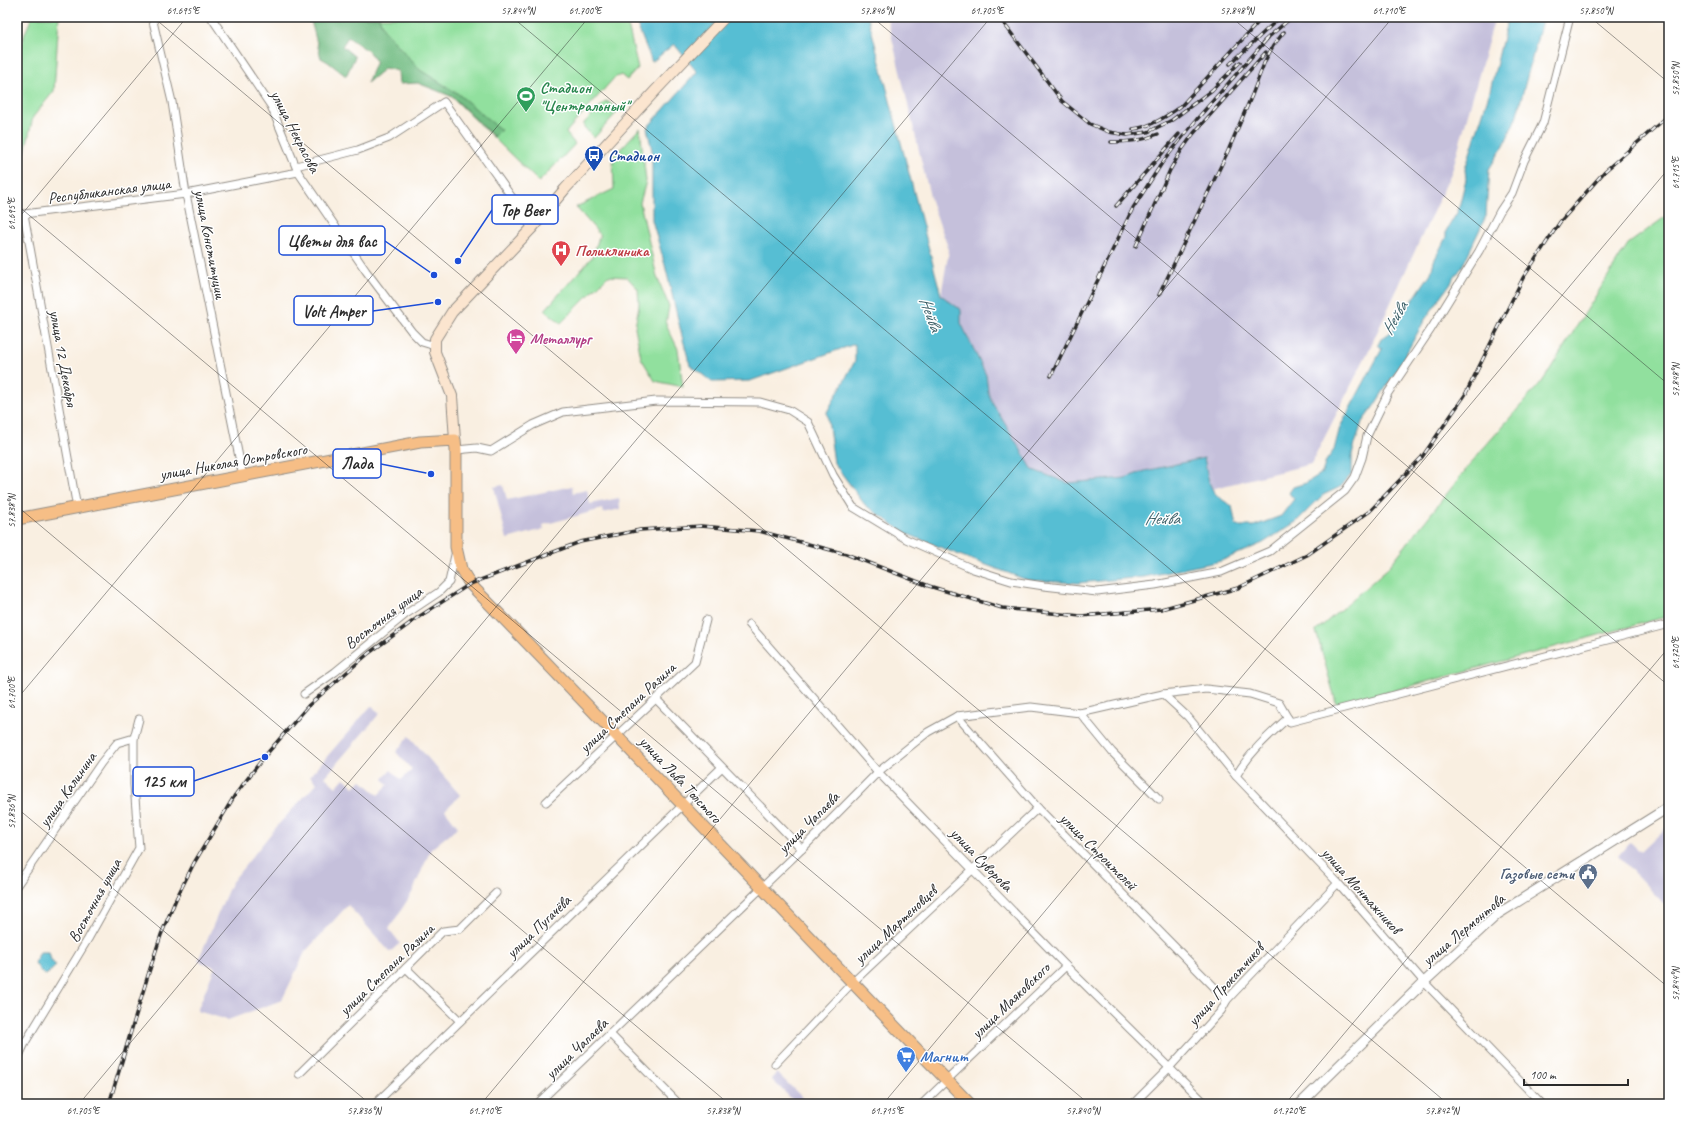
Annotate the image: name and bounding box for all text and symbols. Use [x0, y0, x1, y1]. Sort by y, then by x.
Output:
text: 61.695°E [167, 4, 201, 17]
text: 57.844°N [501, 4, 537, 17]
text: 61.700°E [569, 4, 603, 17]
text: 57.846°N [860, 4, 896, 17]
text: 61.705°E [971, 4, 1005, 17]
text: 57.848°N [1220, 4, 1256, 17]
text: 61.710°E [1373, 4, 1407, 17]
text: 57.850°N [1579, 4, 1615, 17]
text: 57.850°N [1669, 60, 1682, 96]
place label: Стадион "Центральный" [540, 78, 633, 116]
sports icon: Стадион "Центральный" [515, 85, 537, 113]
street label: улица Некрасова [265, 86, 325, 177]
bus stop icon: Стадион [583, 144, 605, 172]
place label: Стадион [608, 146, 661, 166]
text: 61.715°E [1669, 155, 1682, 189]
street label: Республиканская улица [47, 173, 173, 208]
street label: улица Конституции [189, 187, 231, 301]
callout: Top Beer [492, 195, 558, 224]
text: 61.695°E [5, 196, 18, 230]
text: Top Beer [500, 200, 552, 221]
callout: Цветы для вас [279, 226, 385, 255]
text: Цветы для вас [287, 231, 378, 252]
hospital icon: Поликлиника [550, 239, 572, 267]
place label: Поликлиника [575, 241, 650, 261]
water label: Нейва [915, 294, 947, 336]
callout: Volt Amper [294, 296, 373, 325]
water label: Нейва [1377, 297, 1413, 339]
text: Volt Amper [302, 301, 368, 322]
street label: улица 12 Декабря [44, 307, 82, 410]
hotel icon: Металлург [505, 327, 527, 355]
place label: Металлург [530, 329, 594, 349]
text: 57.848°N [1669, 361, 1682, 397]
street label: улица Николая Островского [157, 439, 310, 485]
callout: Лада [333, 449, 381, 478]
text: Лада [341, 453, 375, 474]
text: 57.838°N [5, 492, 18, 528]
water label: Нейва [1145, 508, 1181, 529]
street label: Восточная улица [341, 581, 427, 654]
text: 61.720°E [1669, 635, 1682, 669]
street label: улица Степана Разина [575, 657, 681, 758]
text: 61.700°E [5, 675, 18, 709]
street label: улица Льва Толстого [634, 731, 727, 829]
street label: улица Калинина [34, 747, 102, 832]
callout: 125 км [133, 767, 194, 796]
text: 125 км [142, 771, 187, 792]
street label: улица Чапаева [773, 787, 845, 859]
text: 57.836°N [5, 793, 18, 829]
street label: улица Строителей [1054, 808, 1142, 896]
street label: улица Суворова [945, 823, 1018, 897]
street label: улица Монтажников [1316, 843, 1408, 941]
street label: Восточная улица [64, 854, 127, 946]
public building icon: Газовые сети [1577, 862, 1599, 890]
place label: Газовые сети [1500, 864, 1576, 884]
street label: улица Мартеновцев [849, 879, 944, 969]
street label: улица Лермонтова [1417, 889, 1510, 971]
street label: улица Пугачёва [501, 890, 576, 963]
street label: улица Степана Разина [334, 918, 439, 1021]
street label: улица Прокатчиков [1183, 937, 1270, 1031]
street label: улица Маяковского [966, 957, 1056, 1044]
text: 57.844°N [1669, 965, 1682, 1001]
street label: улица Чапаева [540, 1013, 613, 1084]
supermarket icon: Магнит [895, 1045, 917, 1073]
place label: Магнит [920, 1047, 969, 1067]
scale bar [1524, 1061, 1628, 1087]
text: 100 m [1530, 1067, 1557, 1083]
text: 61.705°E [67, 1104, 101, 1117]
text: 57.836°N [347, 1104, 383, 1117]
text: 61.710°E [469, 1104, 503, 1117]
text: 57.838°N [706, 1104, 742, 1117]
text: 61.715°E [871, 1104, 905, 1117]
text: 57.840°N [1066, 1104, 1102, 1117]
text: 61.720°E [1273, 1104, 1307, 1117]
text: 57.842°N [1425, 1104, 1461, 1117]

